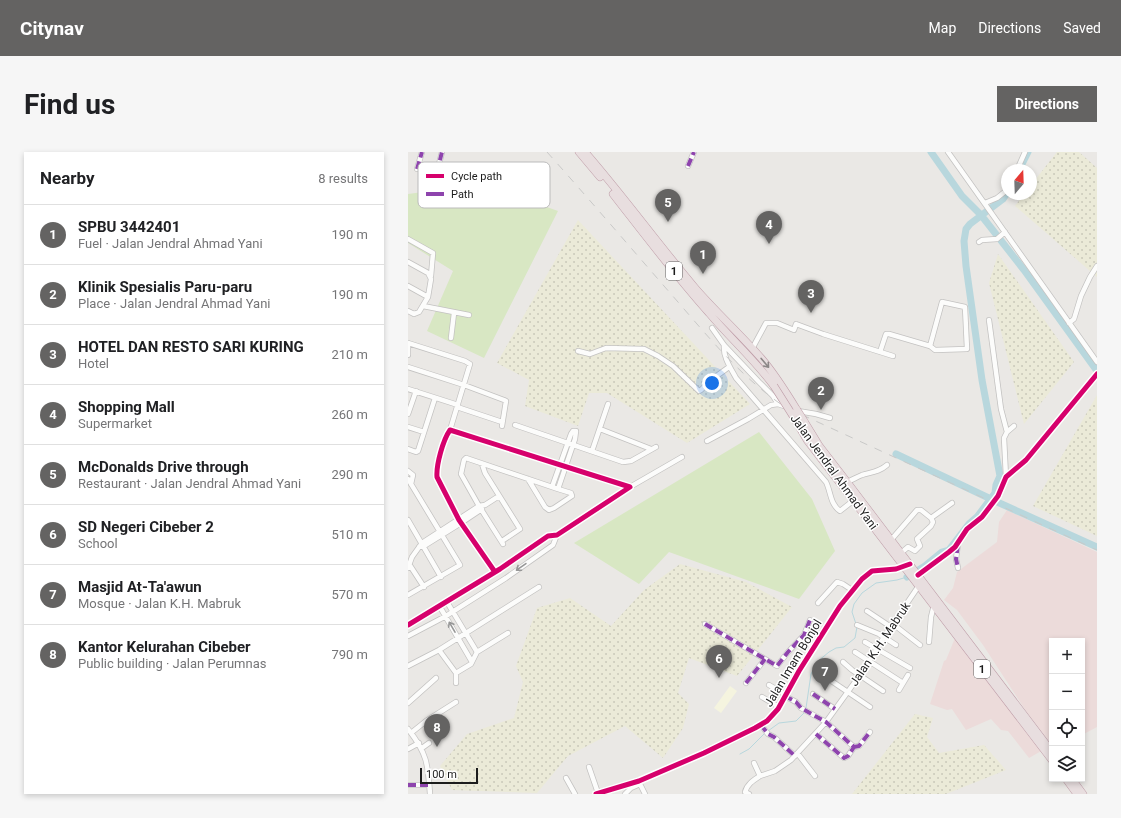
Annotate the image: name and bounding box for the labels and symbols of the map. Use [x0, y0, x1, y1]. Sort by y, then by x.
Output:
legend [418, 162, 550, 208]
north arrow [1001, 164, 1037, 200]
text: Cycle path [451, 170, 502, 183]
text: Path [451, 188, 474, 201]
pin: 5 [655, 189, 681, 222]
pin: 4 [756, 211, 782, 244]
pin: 1 [690, 241, 716, 274]
road number: 1 [666, 262, 682, 280]
pin: 3 [798, 280, 824, 313]
one-way arrow [760, 357, 769, 368]
your location [702, 373, 722, 393]
pin: 2 [808, 377, 834, 410]
street label: Jalan Jendral Ahmad Yani [788, 412, 881, 532]
one-way arrow [516, 563, 527, 571]
street label: Jalan K.H. Mabruk [847, 599, 914, 689]
street label: Jalan Imam Bonjol [761, 617, 825, 709]
one-way arrow [448, 621, 456, 633]
pin: 6 [706, 645, 732, 678]
pin: 7 [812, 658, 838, 691]
road number: 1 [974, 660, 990, 678]
pin: 8 [424, 714, 450, 747]
scale bar [420, 766, 478, 785]

